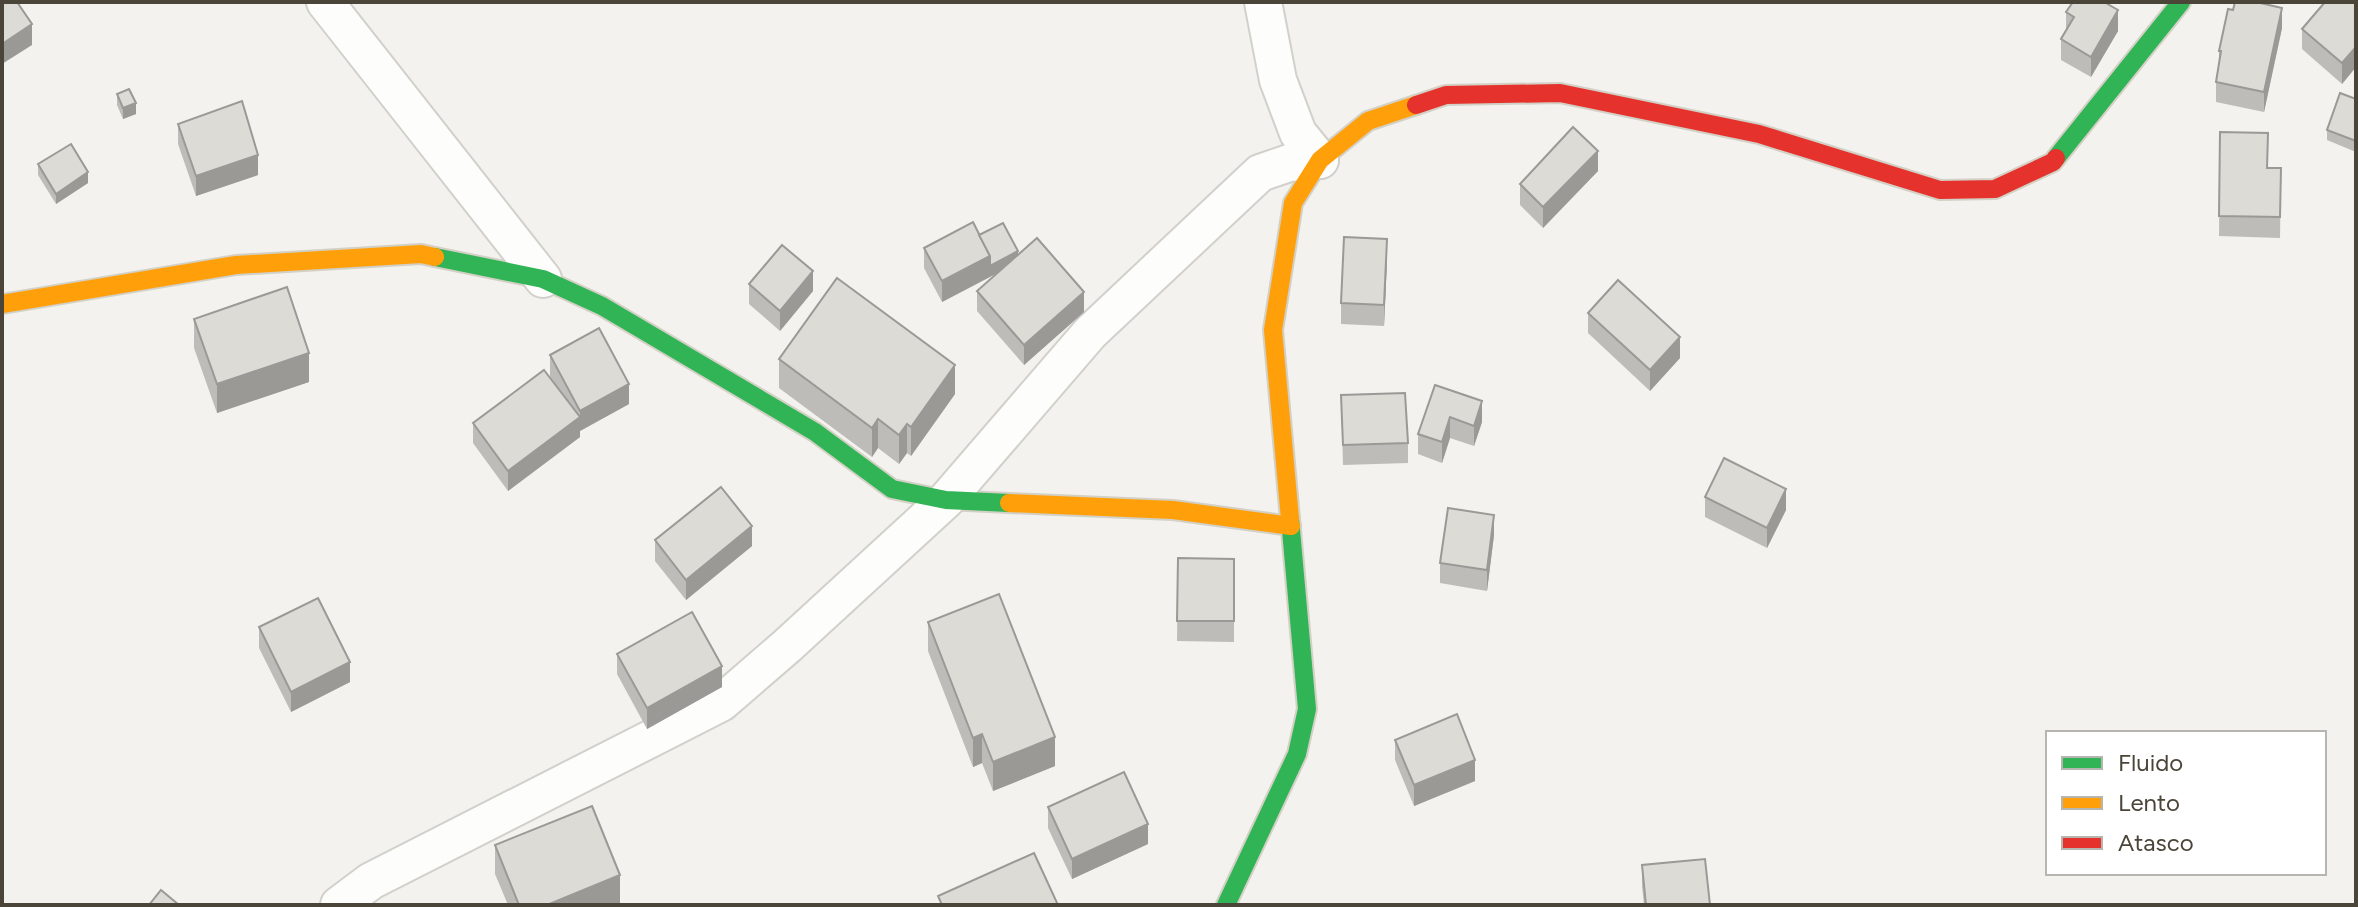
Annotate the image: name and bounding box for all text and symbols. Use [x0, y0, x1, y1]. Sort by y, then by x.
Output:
legend [2046, 731, 2326, 875]
text: Fluido [2118, 748, 2183, 777]
text: Lento [2118, 788, 2180, 817]
text: Atasco [2118, 828, 2194, 857]

